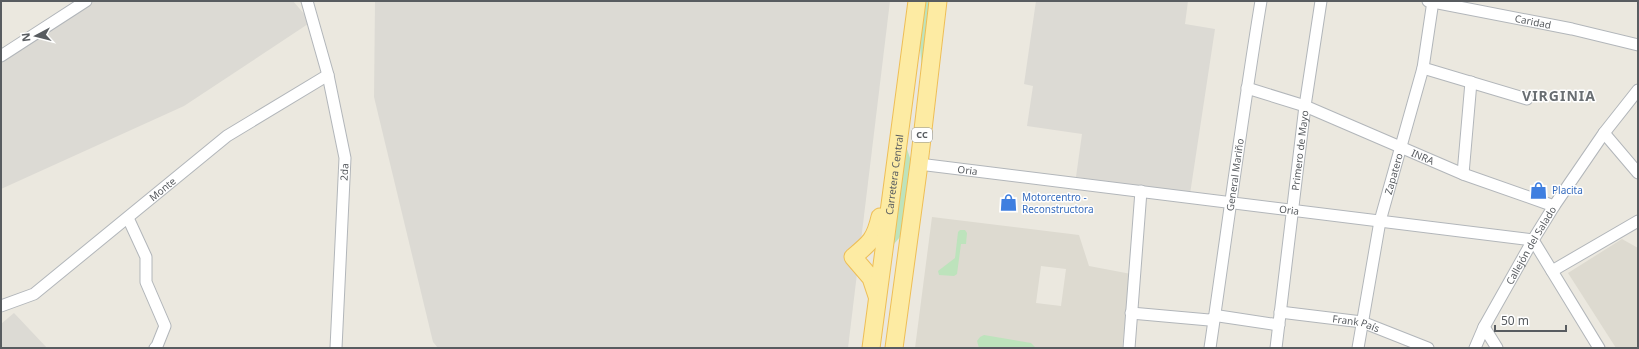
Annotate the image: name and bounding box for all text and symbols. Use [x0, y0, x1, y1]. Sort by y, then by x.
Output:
street label: Caridad [1514, 11, 1552, 32]
north arrow [16, 16, 56, 56]
text: N [18, 32, 34, 43]
district label: VIRGINIA [1522, 86, 1596, 105]
street label: Primero de Mayo [1288, 110, 1311, 191]
road number: CC [912, 128, 932, 142]
street label: Carretera Central [882, 133, 906, 216]
street label: General Mariño [1223, 137, 1247, 212]
street label: INRA [1409, 146, 1437, 168]
street label: Zapatero [1381, 151, 1406, 196]
street label: Oria [957, 162, 978, 178]
street label: 2da [337, 163, 351, 181]
street label: Monte [146, 174, 179, 204]
shop icon: Placita [1529, 180, 1549, 200]
place label: Placita [1552, 183, 1583, 197]
place label: Motorcentro - Reconstructora [1022, 190, 1094, 216]
shop icon: Motorcentro - Reconstructora [999, 193, 1019, 213]
street label: Oria [1278, 202, 1300, 218]
street label: Callejón del Salado [1502, 203, 1559, 287]
scale bar [1495, 307, 1566, 333]
street label: Frank País [1332, 311, 1382, 335]
text: 50 m [1501, 312, 1529, 329]

